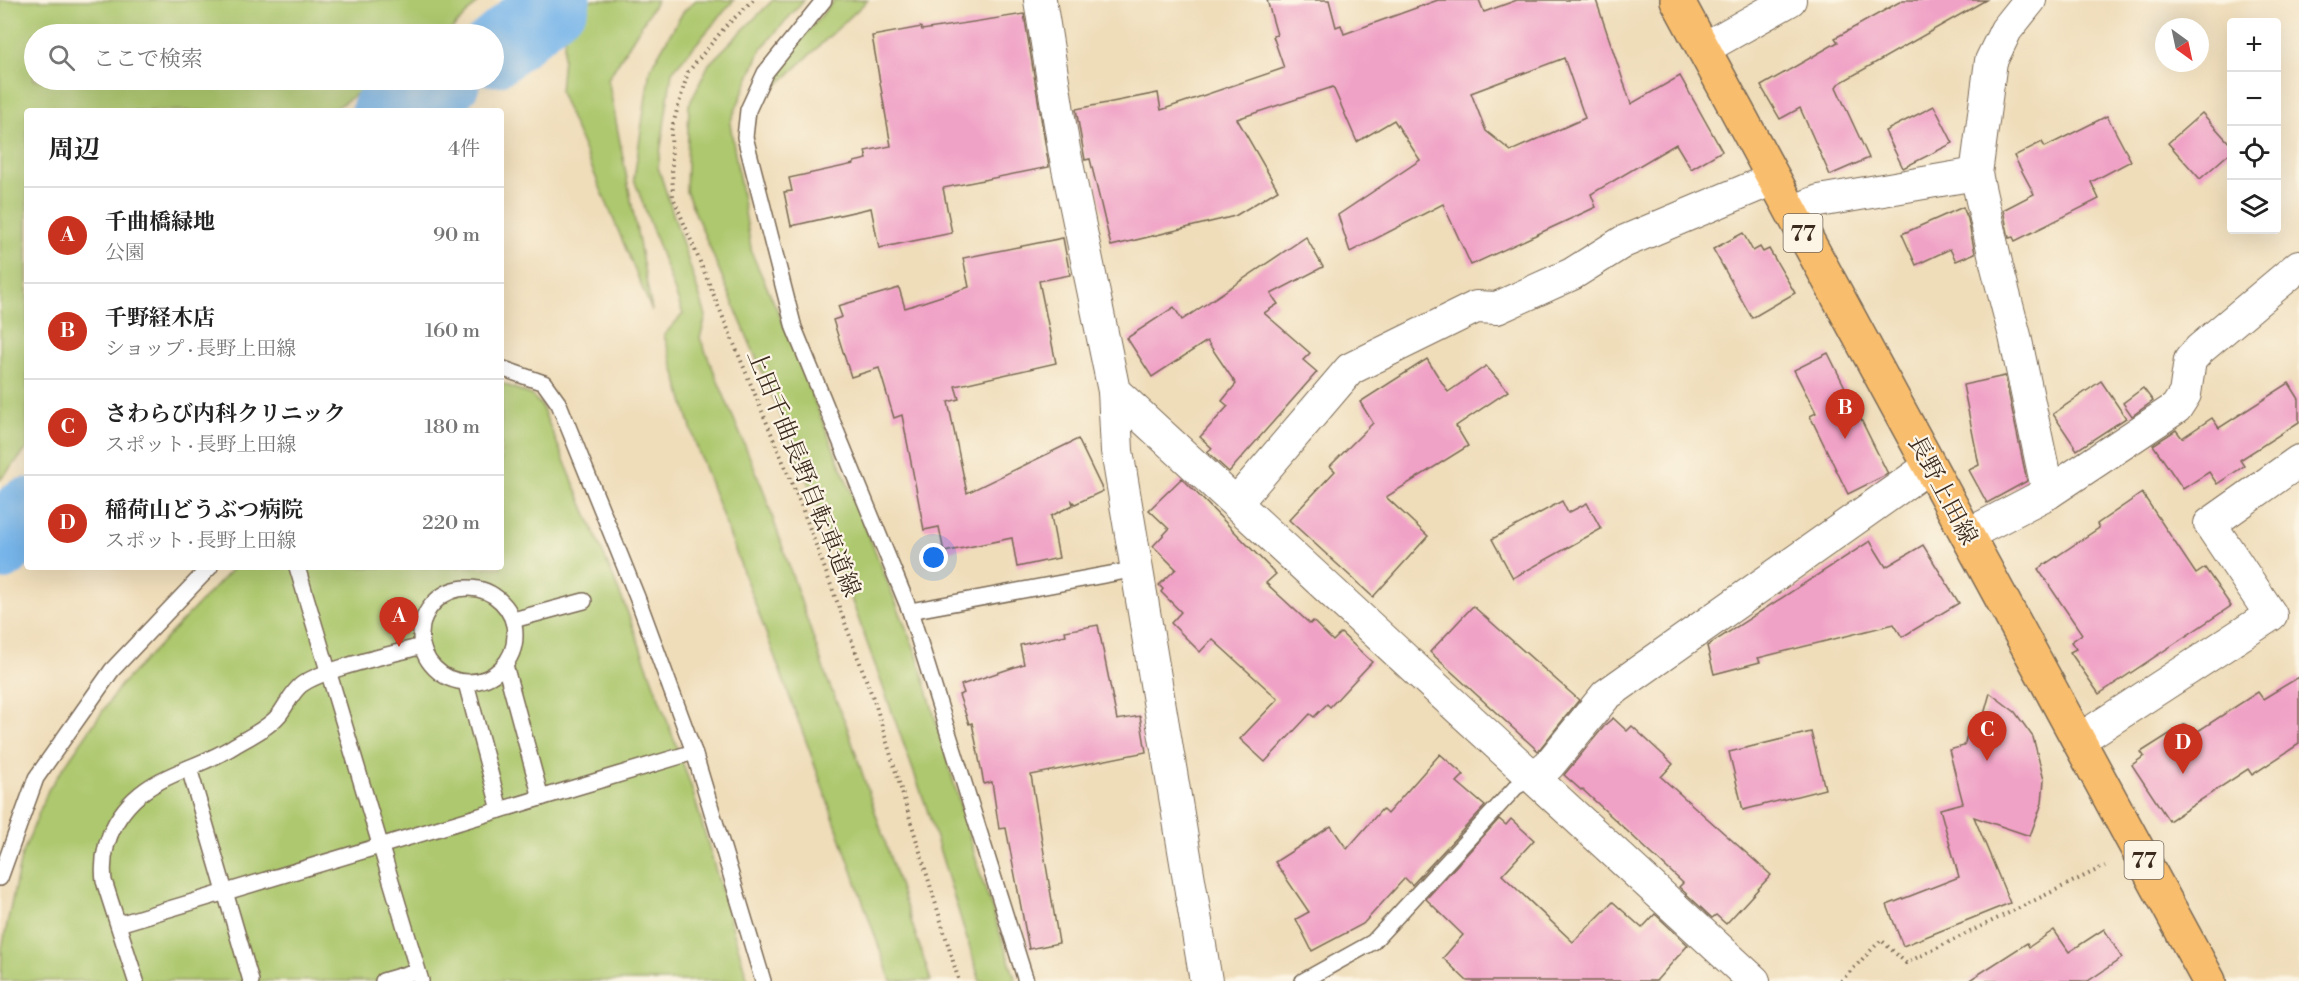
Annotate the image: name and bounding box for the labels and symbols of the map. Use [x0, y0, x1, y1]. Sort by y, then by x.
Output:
north arrow [2155, 18, 2209, 72]
road number: 77 [1784, 214, 1822, 252]
street label: 上田千曲長野自転車道線 [740, 345, 866, 601]
pin: B [1826, 390, 1864, 439]
street label: 長野上田線 [1901, 430, 1984, 550]
your location [919, 543, 948, 572]
pin: A [380, 598, 418, 647]
pin: C [1968, 712, 2006, 761]
pin: D [2164, 724, 2202, 774]
road number: 77 [2124, 841, 2164, 879]

